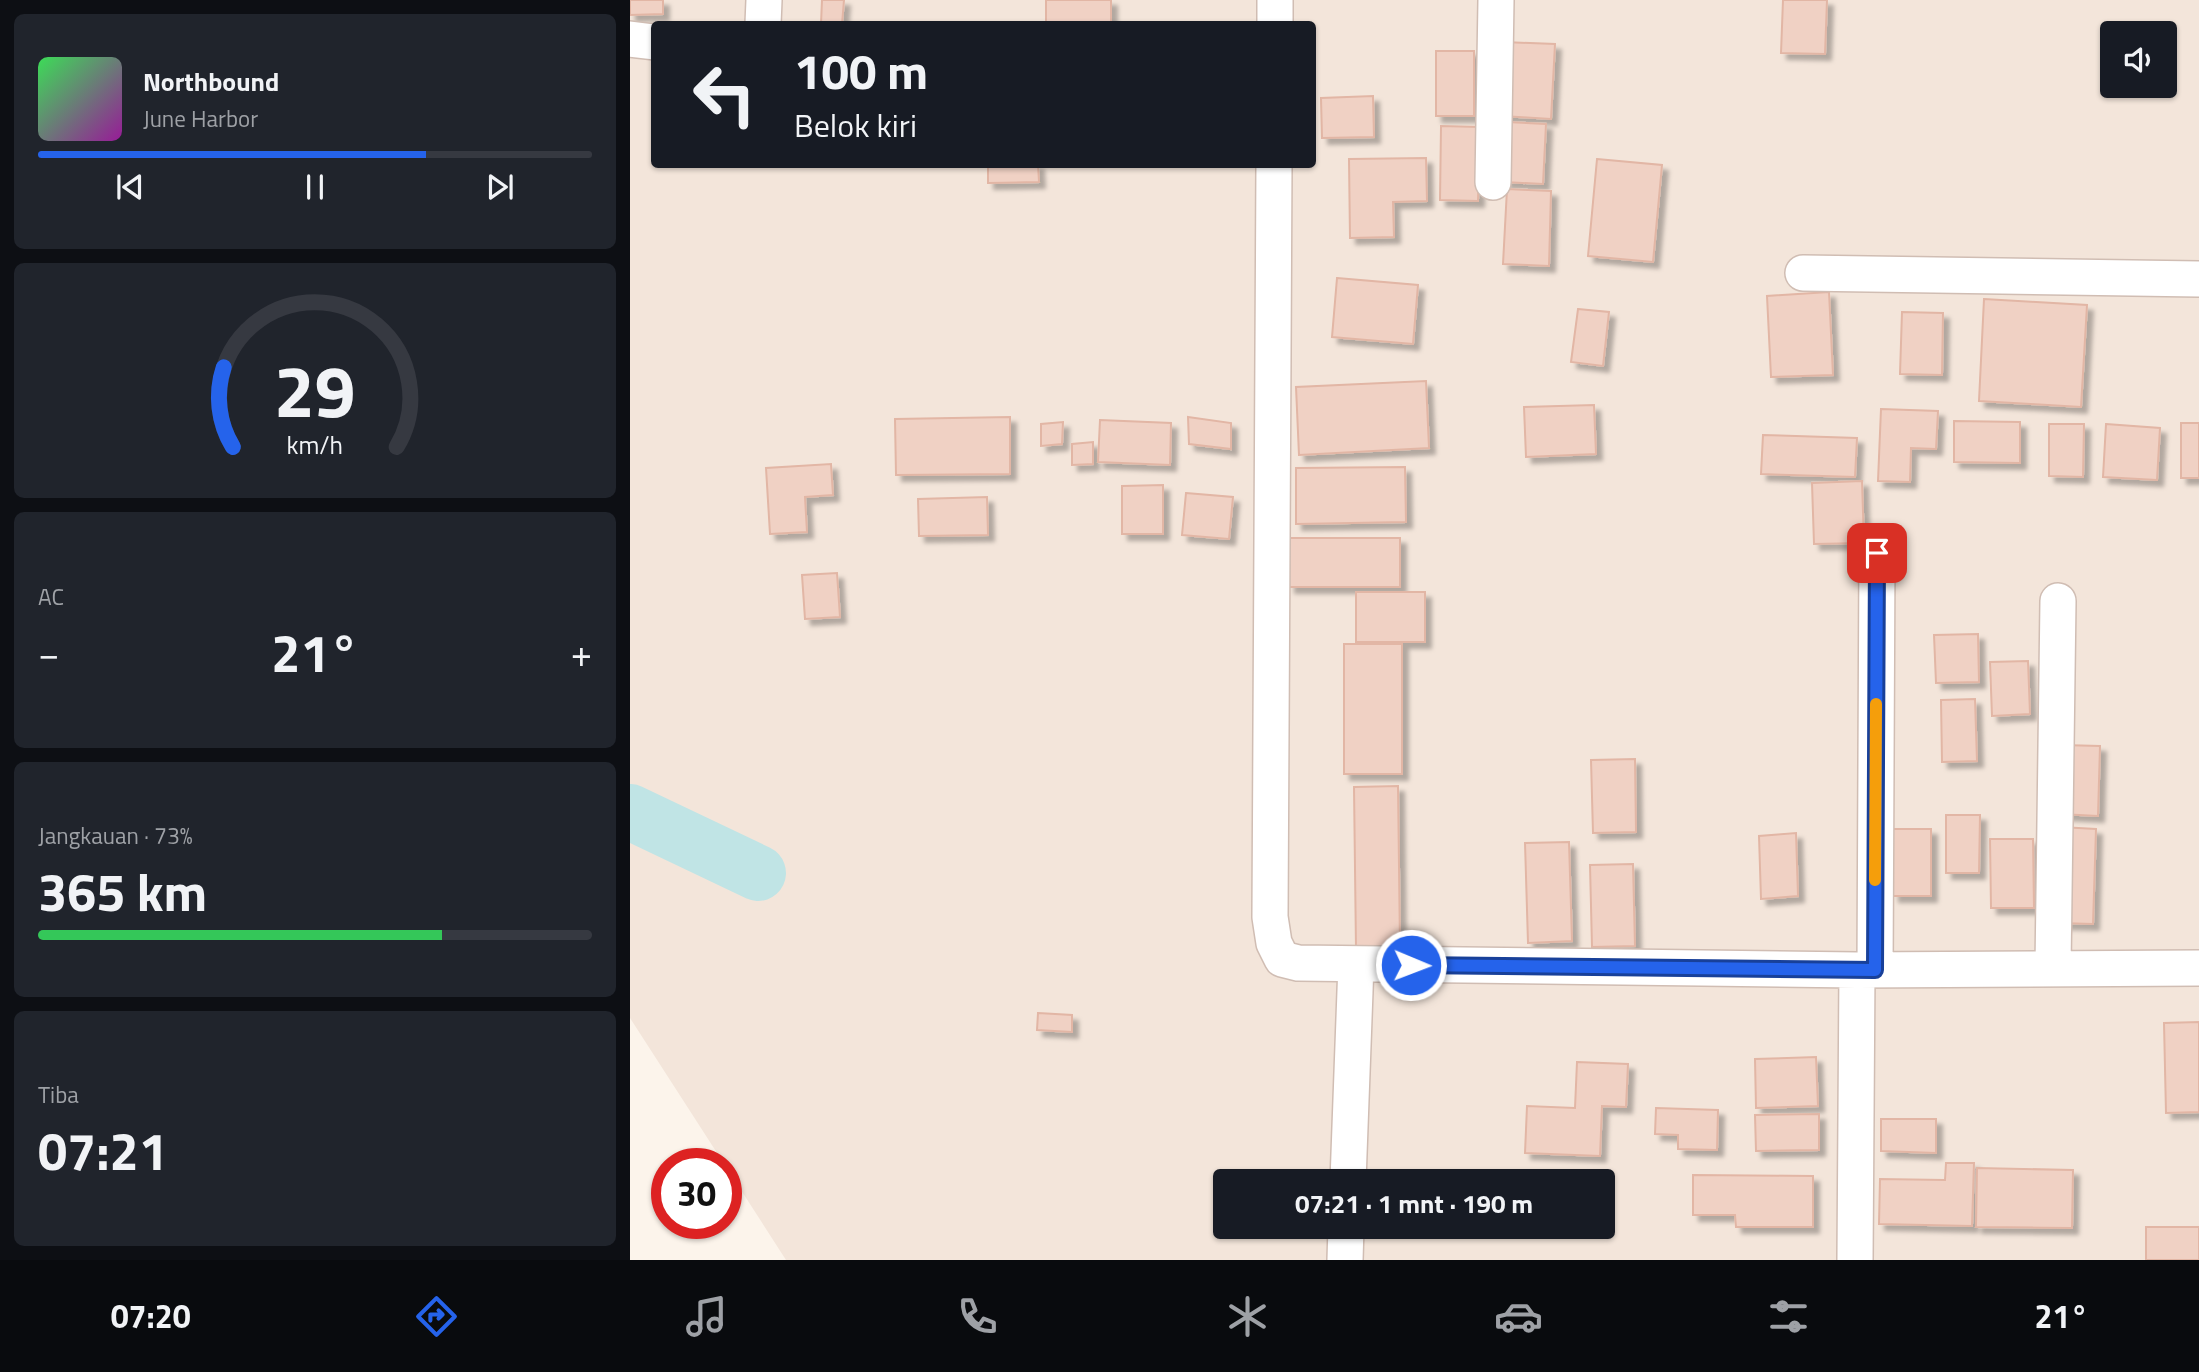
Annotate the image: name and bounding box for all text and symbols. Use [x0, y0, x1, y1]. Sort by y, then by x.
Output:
map controls [2100, 21, 2177, 98]
button: sound [2100, 21, 2177, 98]
text: 100 m [794, 33, 928, 108]
icon: left [679, 49, 770, 140]
text: Northbound [143, 62, 279, 101]
text: June Harbor [143, 101, 258, 136]
text: Belok kiri [794, 101, 917, 149]
icon: previous [111, 168, 149, 206]
icon: pause [296, 168, 334, 206]
icon: next [481, 168, 519, 206]
text: 29 [274, 335, 356, 445]
text: km/h [287, 426, 343, 464]
pin [1847, 523, 1907, 583]
icon: arrive [1858, 534, 1896, 572]
text: AC [38, 579, 64, 614]
text: 21° [271, 613, 359, 692]
text: − [38, 624, 59, 682]
text: + [571, 624, 592, 682]
text: Jangkauan · 73% [38, 818, 193, 853]
text: 365 km [38, 852, 207, 931]
position arrow [1374, 928, 1448, 1002]
text: Tiba [38, 1077, 79, 1112]
text: 07:21 [38, 1111, 168, 1190]
speed limit sign: 30 [651, 1148, 742, 1239]
text: 07:21 · 1 mnt · 190 m [1295, 1184, 1533, 1223]
text: 07:20 [111, 1292, 191, 1340]
icon: directions [412, 1292, 461, 1341]
icon: music [682, 1292, 731, 1341]
icon: phone [953, 1292, 1002, 1341]
icon: climate [1223, 1292, 1272, 1341]
icon: car [1494, 1292, 1543, 1341]
icon: filters [1764, 1292, 1813, 1341]
text: 21° [2034, 1292, 2088, 1340]

